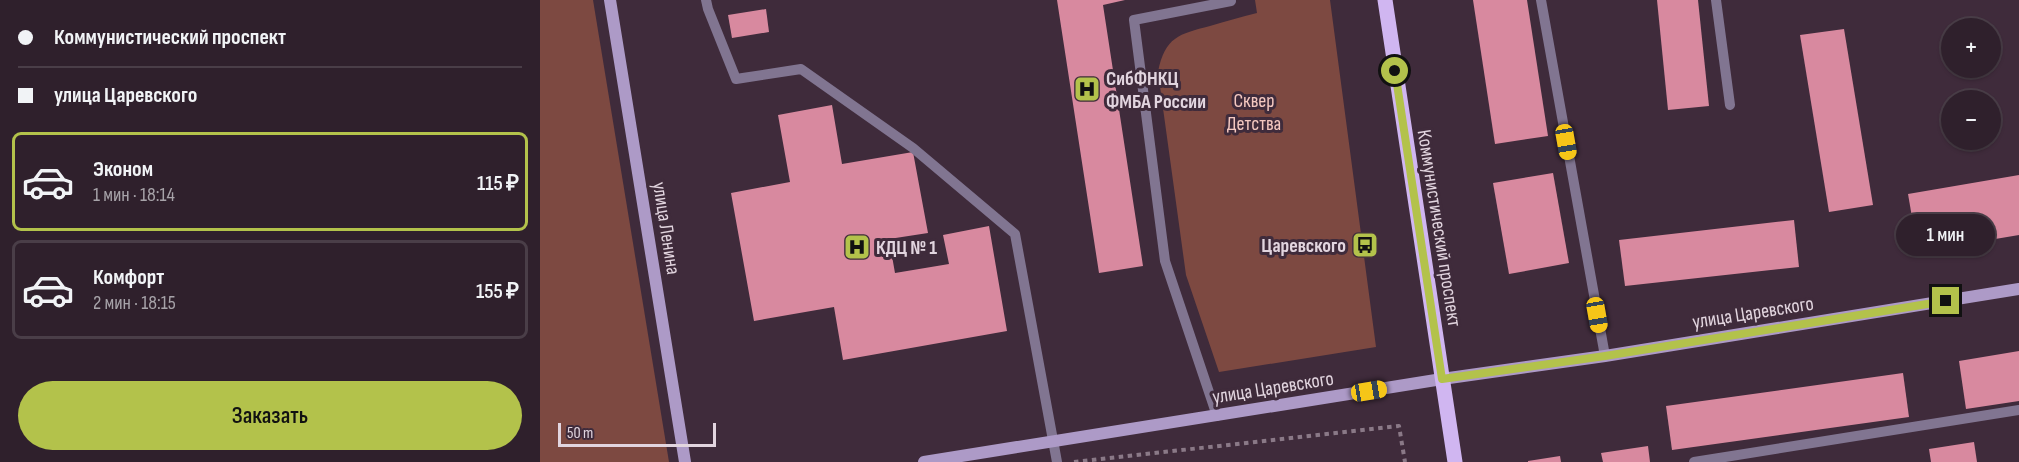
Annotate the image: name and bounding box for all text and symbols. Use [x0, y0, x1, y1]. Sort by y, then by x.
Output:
map controls [1941, 18, 2001, 150]
button: + [1941, 18, 2001, 78]
text: Коммунистический проспект [54, 24, 286, 51]
route start [1381, 57, 1408, 84]
place label: СибФНКЦ ФМБА России [1106, 67, 1206, 114]
hospital icon: СибФНКЦ ФМБА России [1072, 74, 1102, 104]
text: улица Царевского [54, 82, 197, 109]
park label: Сквер Детства [1227, 89, 1281, 136]
button: − [1941, 90, 2001, 150]
car [1554, 123, 1578, 161]
street label: Коммунистический проспект [1412, 128, 1466, 329]
icon: car [21, 155, 75, 209]
text: Эконом [93, 156, 153, 183]
text: 115 ₽ [477, 170, 519, 197]
street label: улица Ленина [647, 180, 685, 276]
text: 1 мин · 18:14 [93, 183, 175, 207]
callout: 1 мин [1896, 214, 1996, 256]
text: 1 мин [1927, 223, 1964, 247]
bus stop icon: Царевского [1350, 230, 1380, 260]
hospital icon: КДЦ № 1 [842, 232, 872, 262]
place label: Царевского [1261, 234, 1346, 258]
place label: КДЦ № 1 [876, 236, 937, 260]
icon: car [21, 263, 75, 317]
text: Комфорт [93, 264, 164, 291]
text: 155 ₽ [476, 278, 519, 305]
route end [1932, 287, 1959, 314]
text: 2 мин · 18:15 [93, 291, 176, 315]
street label: улица Царевского [1691, 292, 1816, 334]
car [1585, 296, 1609, 334]
street label: улица Царевского [1211, 367, 1336, 409]
car [1350, 379, 1388, 403]
button: Заказать [18, 381, 522, 450]
scale bar [558, 420, 716, 448]
text: 50 m [567, 424, 593, 443]

